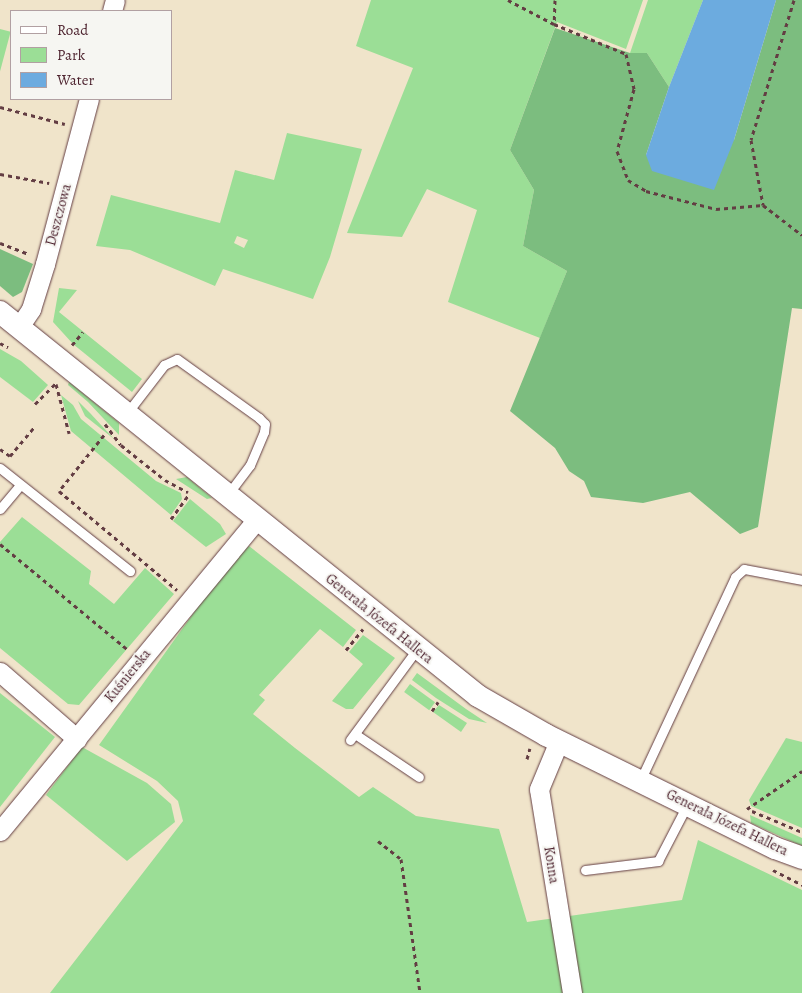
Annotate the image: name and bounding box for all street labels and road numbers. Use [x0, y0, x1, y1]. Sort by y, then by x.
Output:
street label: Deszczowa [43, 182, 75, 248]
street label: Generała Józefa Hallera [322, 571, 436, 667]
street label: Kuśnierska [101, 646, 155, 706]
street label: Generała Józefa Hallera [663, 786, 791, 860]
street label: Konna [540, 845, 562, 885]

